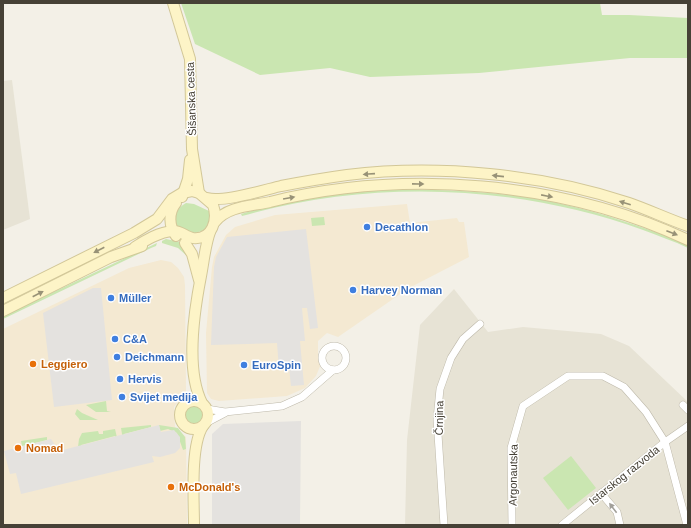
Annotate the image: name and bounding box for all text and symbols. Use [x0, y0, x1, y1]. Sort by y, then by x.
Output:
street label: Šišanska cesta [184, 61, 198, 136]
one-way arrow [363, 170, 375, 177]
one-way arrow [492, 173, 504, 179]
one-way arrow [412, 181, 425, 187]
one-way arrow [283, 194, 295, 200]
one-way arrow [541, 194, 553, 200]
one-way arrow [619, 200, 631, 206]
place label: Decathlon [375, 221, 428, 233]
marker: Decathlon [362, 222, 372, 232]
one-way arrow [666, 231, 678, 237]
one-way arrow [93, 247, 105, 253]
place label: Harvey Norman [361, 284, 443, 296]
marker: Harvey Norman [348, 285, 358, 295]
one-way arrow [32, 290, 43, 297]
place label: Müller [119, 292, 152, 304]
marker: Müller [106, 293, 116, 303]
place label: C&A [123, 333, 147, 345]
marker: C&A [110, 334, 120, 344]
place label: Deichmann [125, 351, 185, 363]
marker: Deichmann [112, 352, 122, 362]
place label: Leggiero [41, 358, 88, 370]
marker: Leggiero [28, 359, 38, 369]
place label: EuroSpin [252, 359, 301, 371]
marker: EuroSpin [239, 360, 249, 370]
place label: Hervis [128, 373, 162, 385]
marker: Hervis [115, 374, 125, 384]
place label: Svijet medija [130, 391, 198, 403]
marker: Svijet medija [117, 392, 127, 402]
street label: Črnjina [433, 400, 445, 436]
place label: Nomad [26, 442, 63, 454]
street label: Istarskog razvoda [586, 442, 662, 507]
marker: Nomad [13, 443, 23, 453]
street label: Argonautska [506, 443, 520, 506]
place label: McDonald's [179, 481, 240, 493]
marker: McDonald's [166, 482, 176, 492]
one-way arrow [609, 502, 617, 513]

